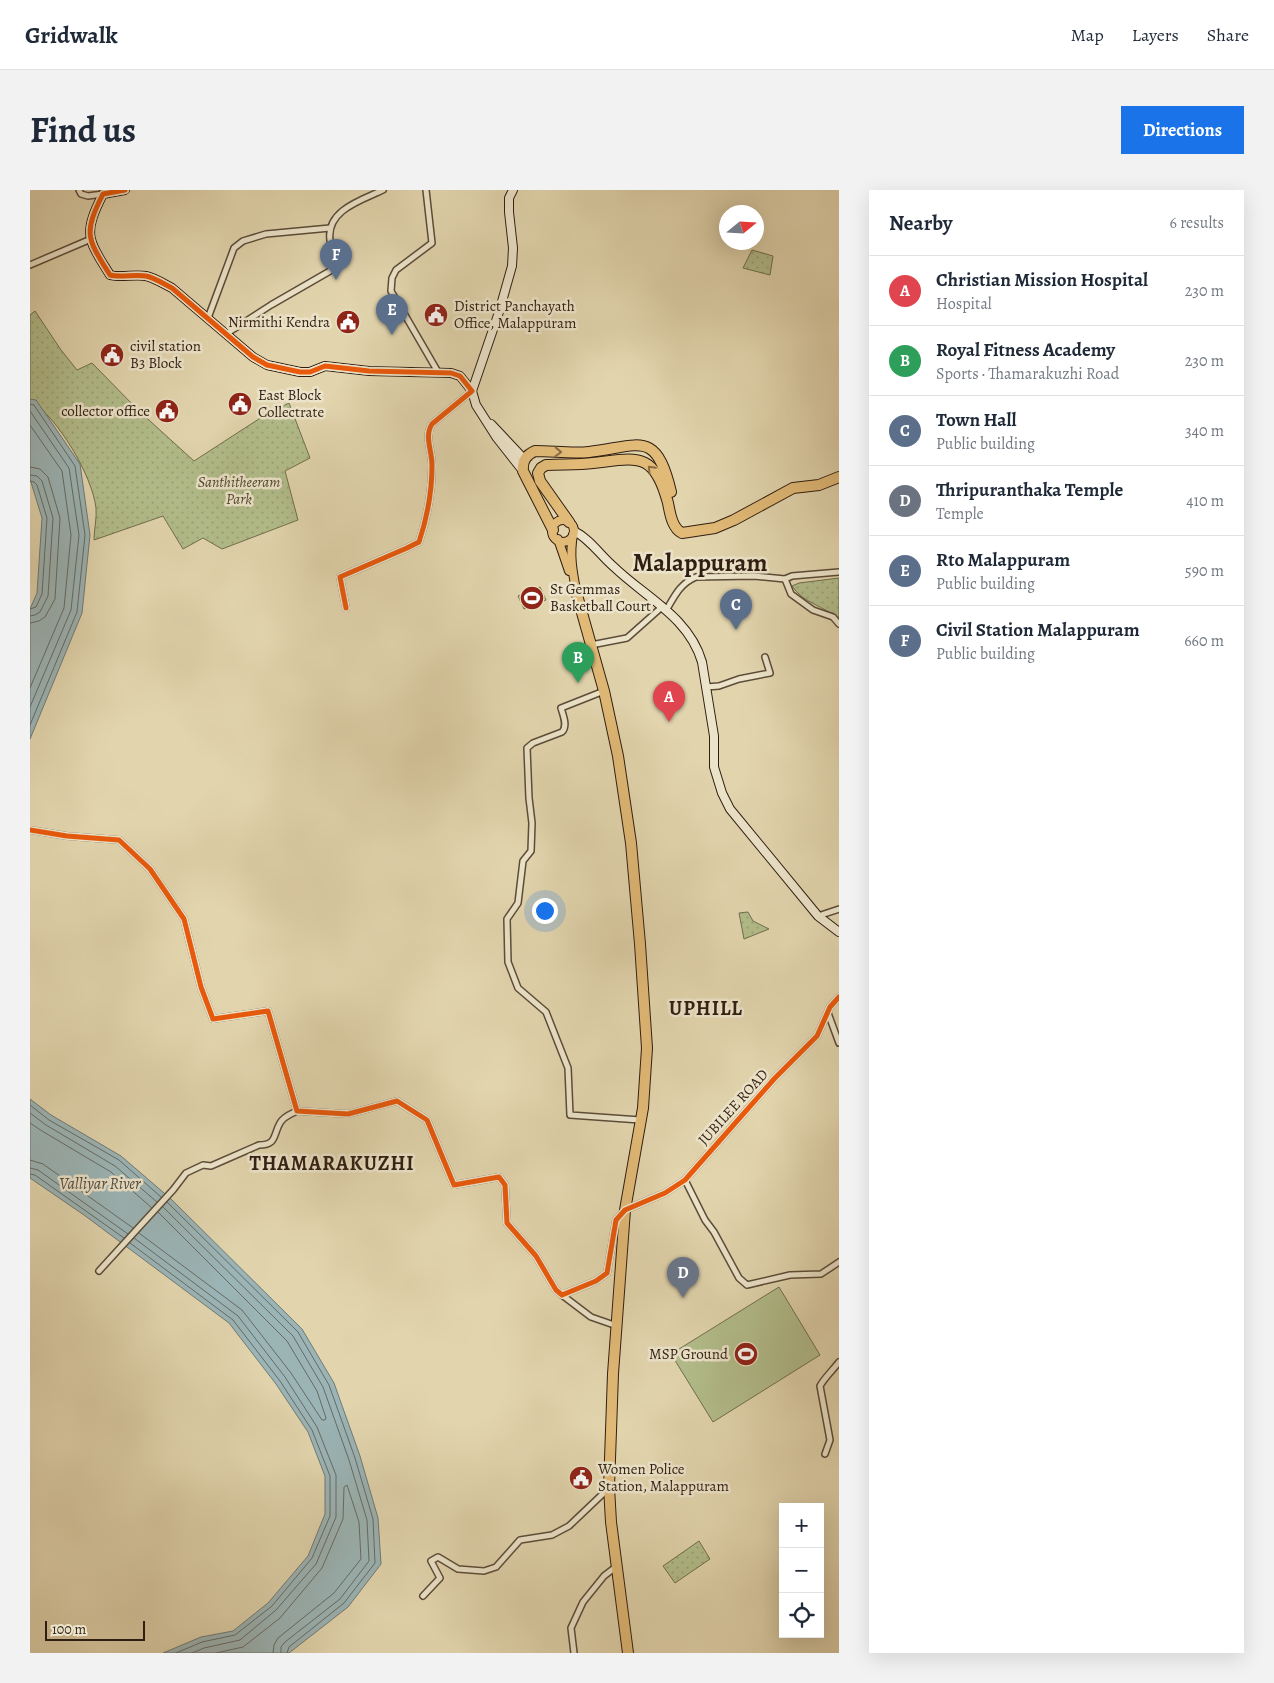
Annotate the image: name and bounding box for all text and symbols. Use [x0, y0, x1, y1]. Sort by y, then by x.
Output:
text: Gridwalk [25, 19, 118, 51]
text: Map [1071, 23, 1104, 47]
text: Layers [1132, 23, 1179, 47]
text: Share [1207, 23, 1249, 47]
text: Find us [30, 106, 136, 154]
button: Directions [1121, 106, 1244, 154]
north arrow [719, 205, 764, 250]
text: Nearby [889, 209, 952, 237]
text: 6 results [1170, 212, 1224, 234]
pin: F [320, 239, 352, 280]
text: Christian Mission Hospital [936, 267, 1148, 293]
text: A [900, 280, 910, 302]
text: 230 m [1185, 280, 1224, 302]
text: Hospital [936, 293, 992, 315]
pin: E [376, 294, 408, 335]
place label: District Panchayath Office, Malappuram [454, 296, 577, 333]
public building icon: District Panchayath Office, Malappuram [423, 302, 449, 328]
public building icon: Nirmithi Kendra [335, 309, 361, 335]
place label: Nirmithi Kendra [228, 312, 330, 332]
place label: civil station B3 Block [130, 336, 201, 373]
text: Royal Fitness Academy [936, 337, 1115, 363]
public building icon: civil station B3 Block [99, 342, 125, 368]
text: B [900, 350, 910, 372]
text: 230 m [1185, 350, 1224, 372]
text: Sports · Thamarakuzhi Road [936, 363, 1119, 385]
place label: East Block Collectrate [258, 385, 324, 422]
public building icon: East Block Collectrate [227, 391, 253, 417]
public building icon: collector office [154, 398, 180, 424]
place label: collector office [61, 401, 150, 421]
text: Town Hall [936, 407, 1017, 433]
text: C [900, 420, 910, 442]
text: 340 m [1185, 420, 1224, 442]
text: Public building [936, 433, 1035, 455]
one-way arrow [554, 446, 562, 457]
one-way arrow [648, 466, 657, 475]
park label: Santhitheeram Park [198, 472, 280, 509]
text: Thripuranthaka Temple [936, 477, 1123, 503]
text: D [899, 490, 911, 512]
text: 410 m [1186, 490, 1224, 512]
text: Temple [936, 503, 984, 525]
district label: Malappuram [632, 546, 768, 580]
text: Rto Malappuram [936, 547, 1070, 573]
text: E [900, 560, 910, 582]
text: 590 m [1185, 560, 1224, 582]
text: Public building [936, 573, 1035, 595]
place label: St Gemmas Basketball Court [550, 579, 651, 616]
sports icon: St Gemmas Basketball Court [519, 585, 545, 611]
pin: C [720, 589, 752, 630]
text: Civil Station Malappuram [936, 617, 1140, 643]
text: F [901, 630, 909, 652]
text: 660 m [1184, 630, 1224, 652]
pin: B [562, 642, 594, 683]
text: Public building [936, 643, 1035, 665]
pin: A [653, 681, 685, 722]
your location [532, 898, 558, 924]
district label: UPHILL [669, 995, 743, 1022]
street label: JUBILEE ROAD [693, 1065, 773, 1149]
district label: THAMARAKUZHI [249, 1150, 415, 1177]
water label: Valliyar River [59, 1173, 141, 1195]
pin: D [667, 1257, 699, 1298]
sports icon: MSP Ground [733, 1341, 759, 1367]
place label: MSP Ground [649, 1344, 729, 1364]
place label: Women Police Station, Malappuram [597, 1459, 730, 1496]
public building icon: Women Police Station, Malappuram [568, 1465, 594, 1491]
map controls [779, 1503, 824, 1638]
button: + [779, 1503, 824, 1548]
button: − [779, 1548, 824, 1593]
button: locate [779, 1593, 824, 1638]
scale bar [45, 1618, 145, 1641]
text: 100 m [52, 1620, 86, 1639]

